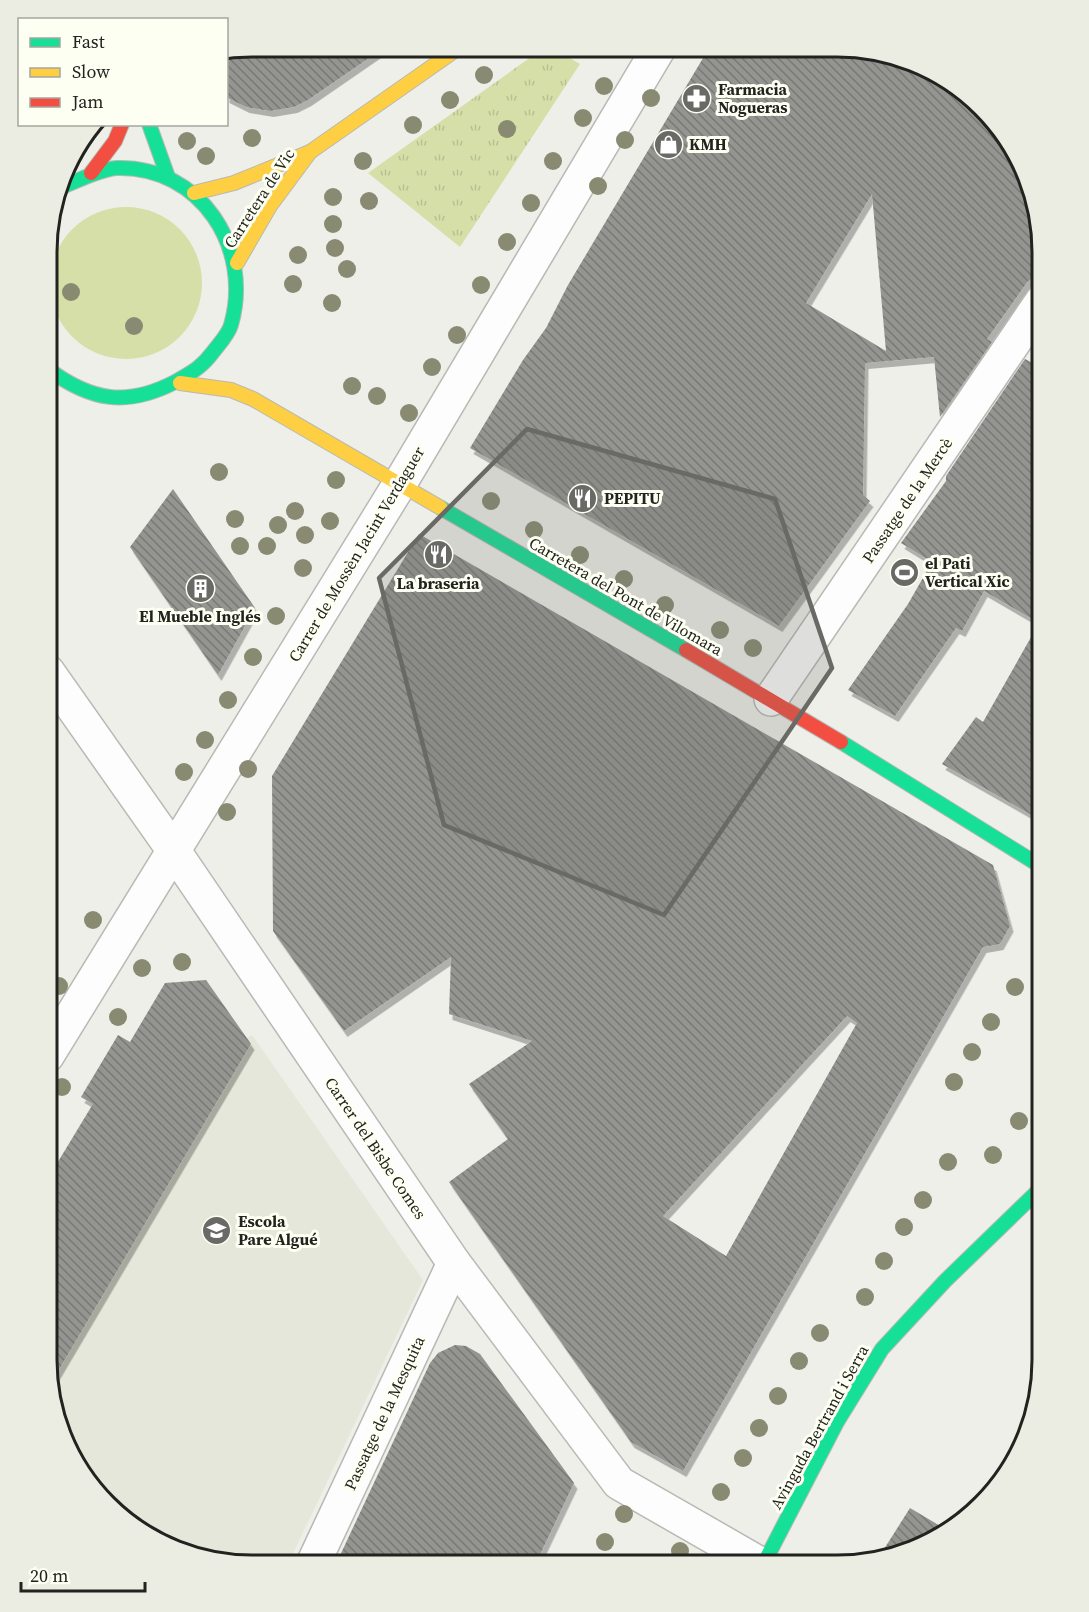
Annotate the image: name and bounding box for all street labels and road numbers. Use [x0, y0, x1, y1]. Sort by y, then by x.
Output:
street label: Carretera de Vic [218, 144, 300, 252]
street label: Passatge de la Mercè [857, 433, 957, 567]
street label: Carrer de Mossèn Jacint Verdaguer [283, 442, 429, 666]
street label: Carretera del Pont de Vilomara [525, 532, 727, 661]
street label: Carrer del Bisbe Comes [320, 1073, 432, 1223]
street label: Passatge de la Mesquita [339, 1332, 430, 1494]
street label: Avinguda Bertrand i Serra [765, 1340, 874, 1513]

